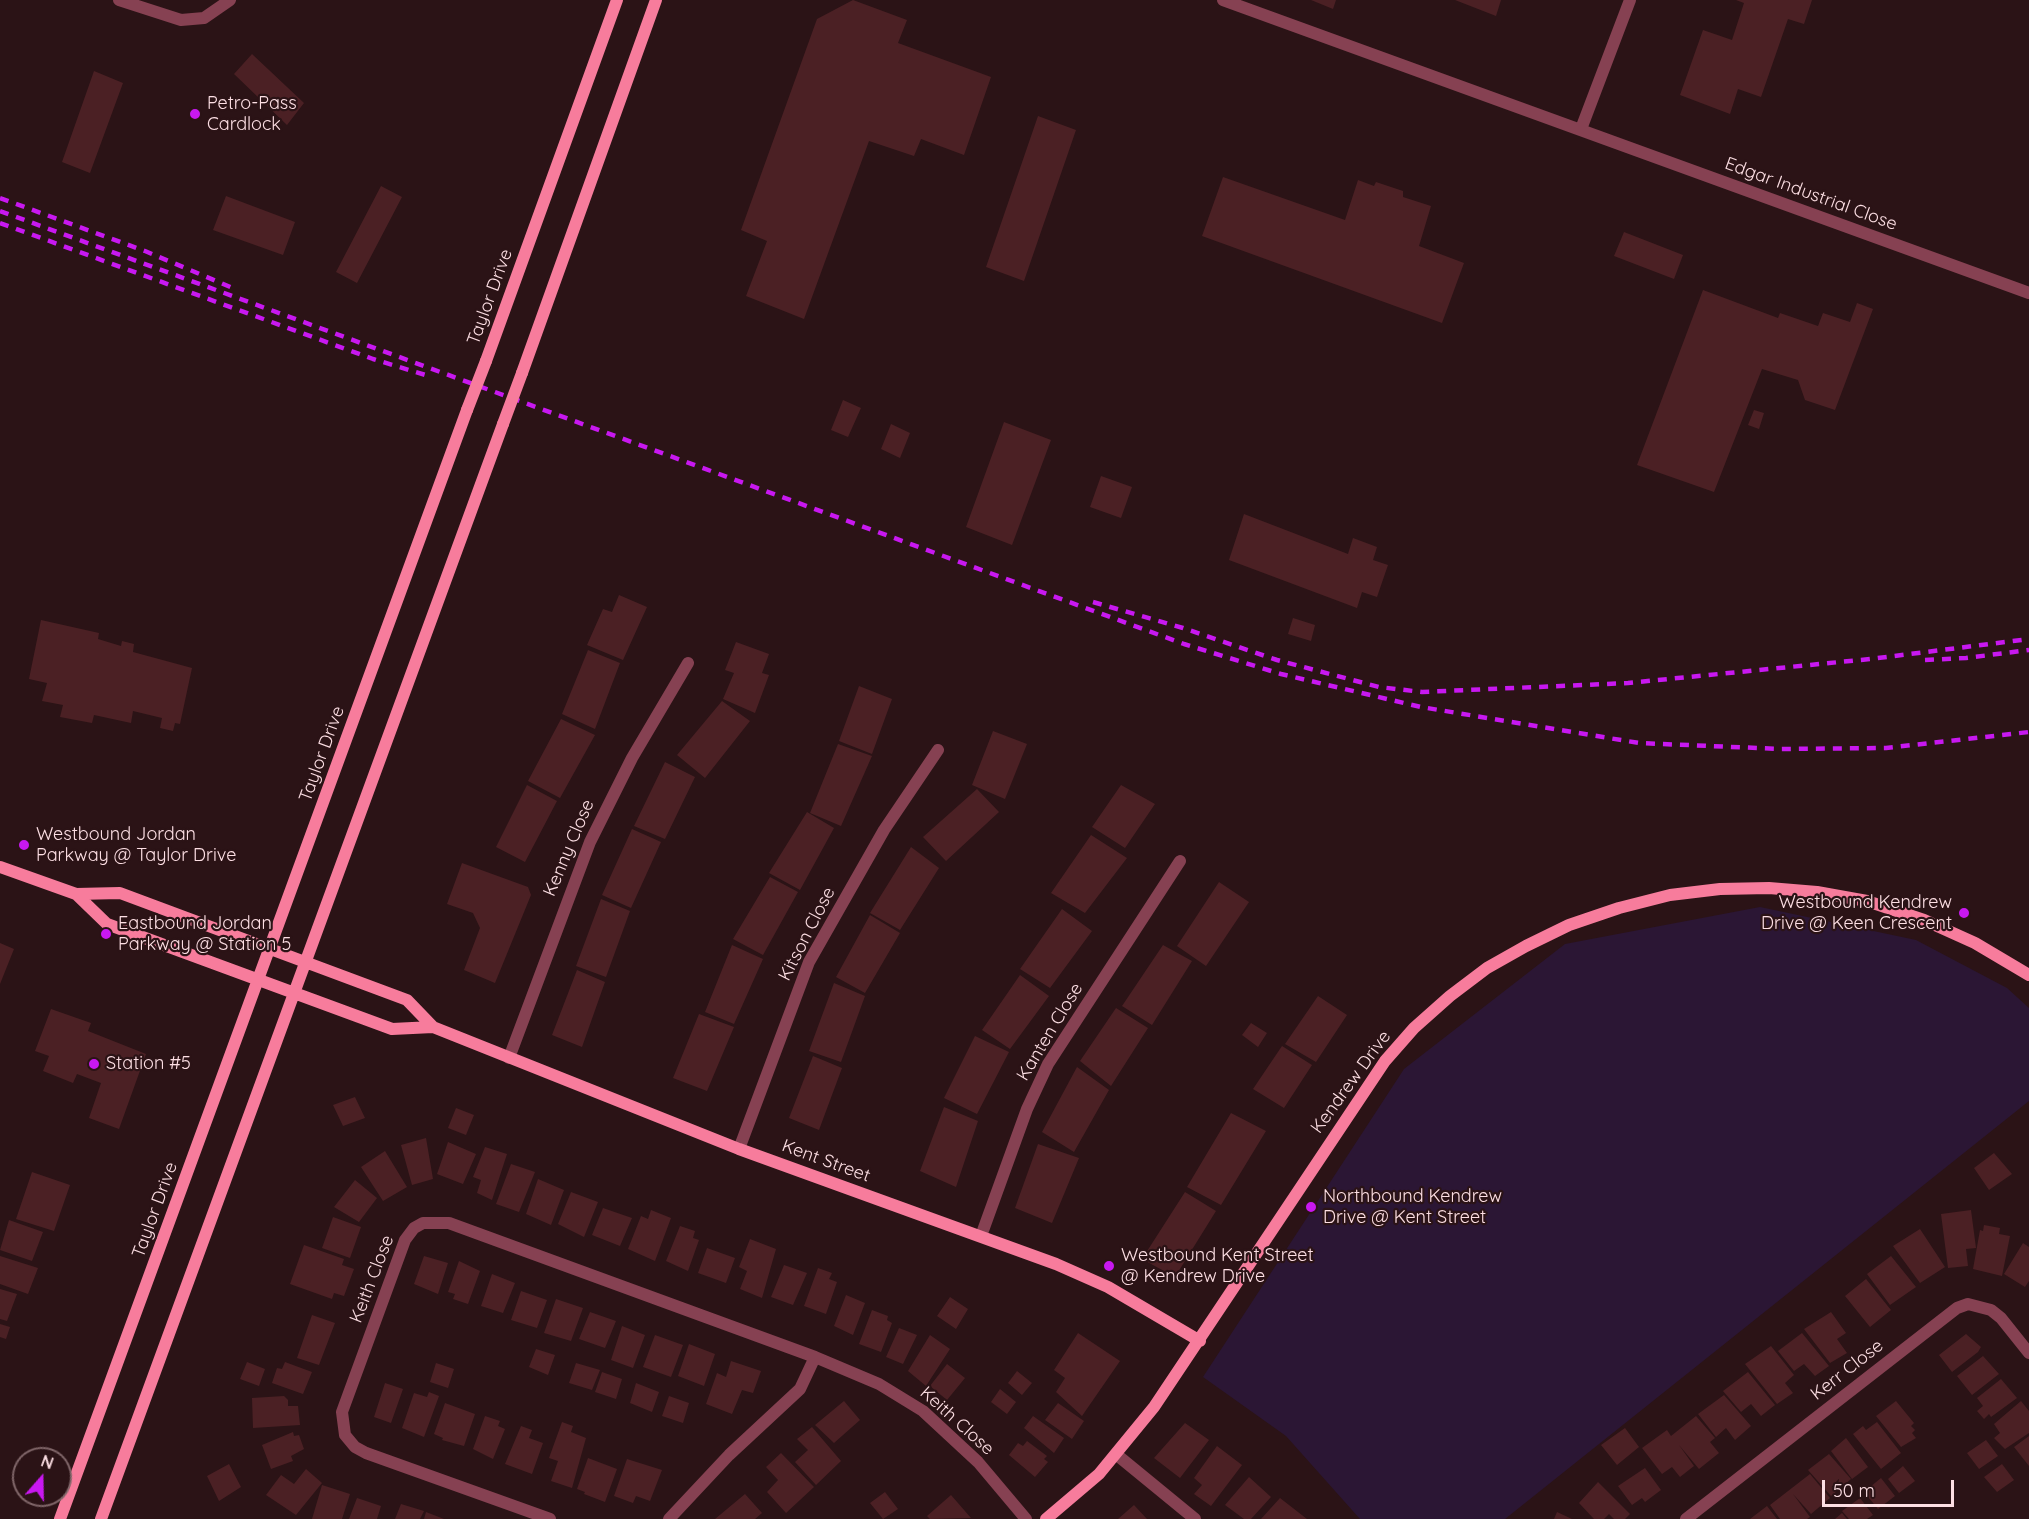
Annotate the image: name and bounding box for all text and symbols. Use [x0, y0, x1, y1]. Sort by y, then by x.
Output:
place label: Petro-Pass Cardlock [207, 93, 297, 136]
marker: Petro-Pass Cardlock [188, 107, 202, 121]
street label: Edgar Industrial Close [1722, 153, 1900, 235]
street label: Taylor Drive [463, 246, 517, 348]
street label: Taylor Drive [295, 703, 349, 805]
street label: Kenny Close [539, 796, 599, 900]
place label: Westbound Jordan Parkway @ Taylor Drive [36, 824, 236, 866]
marker: Westbound Jordan Parkway @ Taylor Drive [17, 838, 31, 852]
street label: Kitson Close [774, 884, 840, 984]
place label: Westbound Kendrew Drive @ Keen Crescent [1761, 892, 1952, 934]
marker: Westbound Kendrew Drive @ Keen Crescent [1957, 906, 1971, 920]
place label: Eastbound Jordan Parkway @ Station 5 [118, 913, 291, 956]
marker: Eastbound Jordan Parkway @ Station 5 [99, 927, 113, 941]
street label: Kanten Close [1012, 979, 1088, 1085]
street label: Kendrew Drive [1306, 1026, 1396, 1138]
place label: Station #5 [106, 1053, 191, 1075]
marker: Station #5 [87, 1057, 101, 1071]
street label: Kent Street [779, 1135, 873, 1187]
street label: Taylor Drive [128, 1159, 182, 1261]
place label: Northbound Kendrew Drive @ Kent Street [1323, 1186, 1502, 1228]
marker: Northbound Kendrew Drive @ Kent Street [1304, 1200, 1318, 1214]
street label: Keith Close [345, 1232, 399, 1326]
place label: Westbound Kent Street @ Kendrew Drive [1121, 1245, 1314, 1288]
marker: Westbound Kent Street @ Kendrew Drive [1102, 1259, 1116, 1273]
street label: Kerr Close [1807, 1335, 1887, 1405]
street label: Keith Close [916, 1382, 998, 1460]
north arrow [12, 1447, 72, 1507]
text: N [39, 1451, 56, 1473]
scale bar [1825, 1468, 1957, 1506]
text: 50 m [1833, 1479, 1875, 1502]

